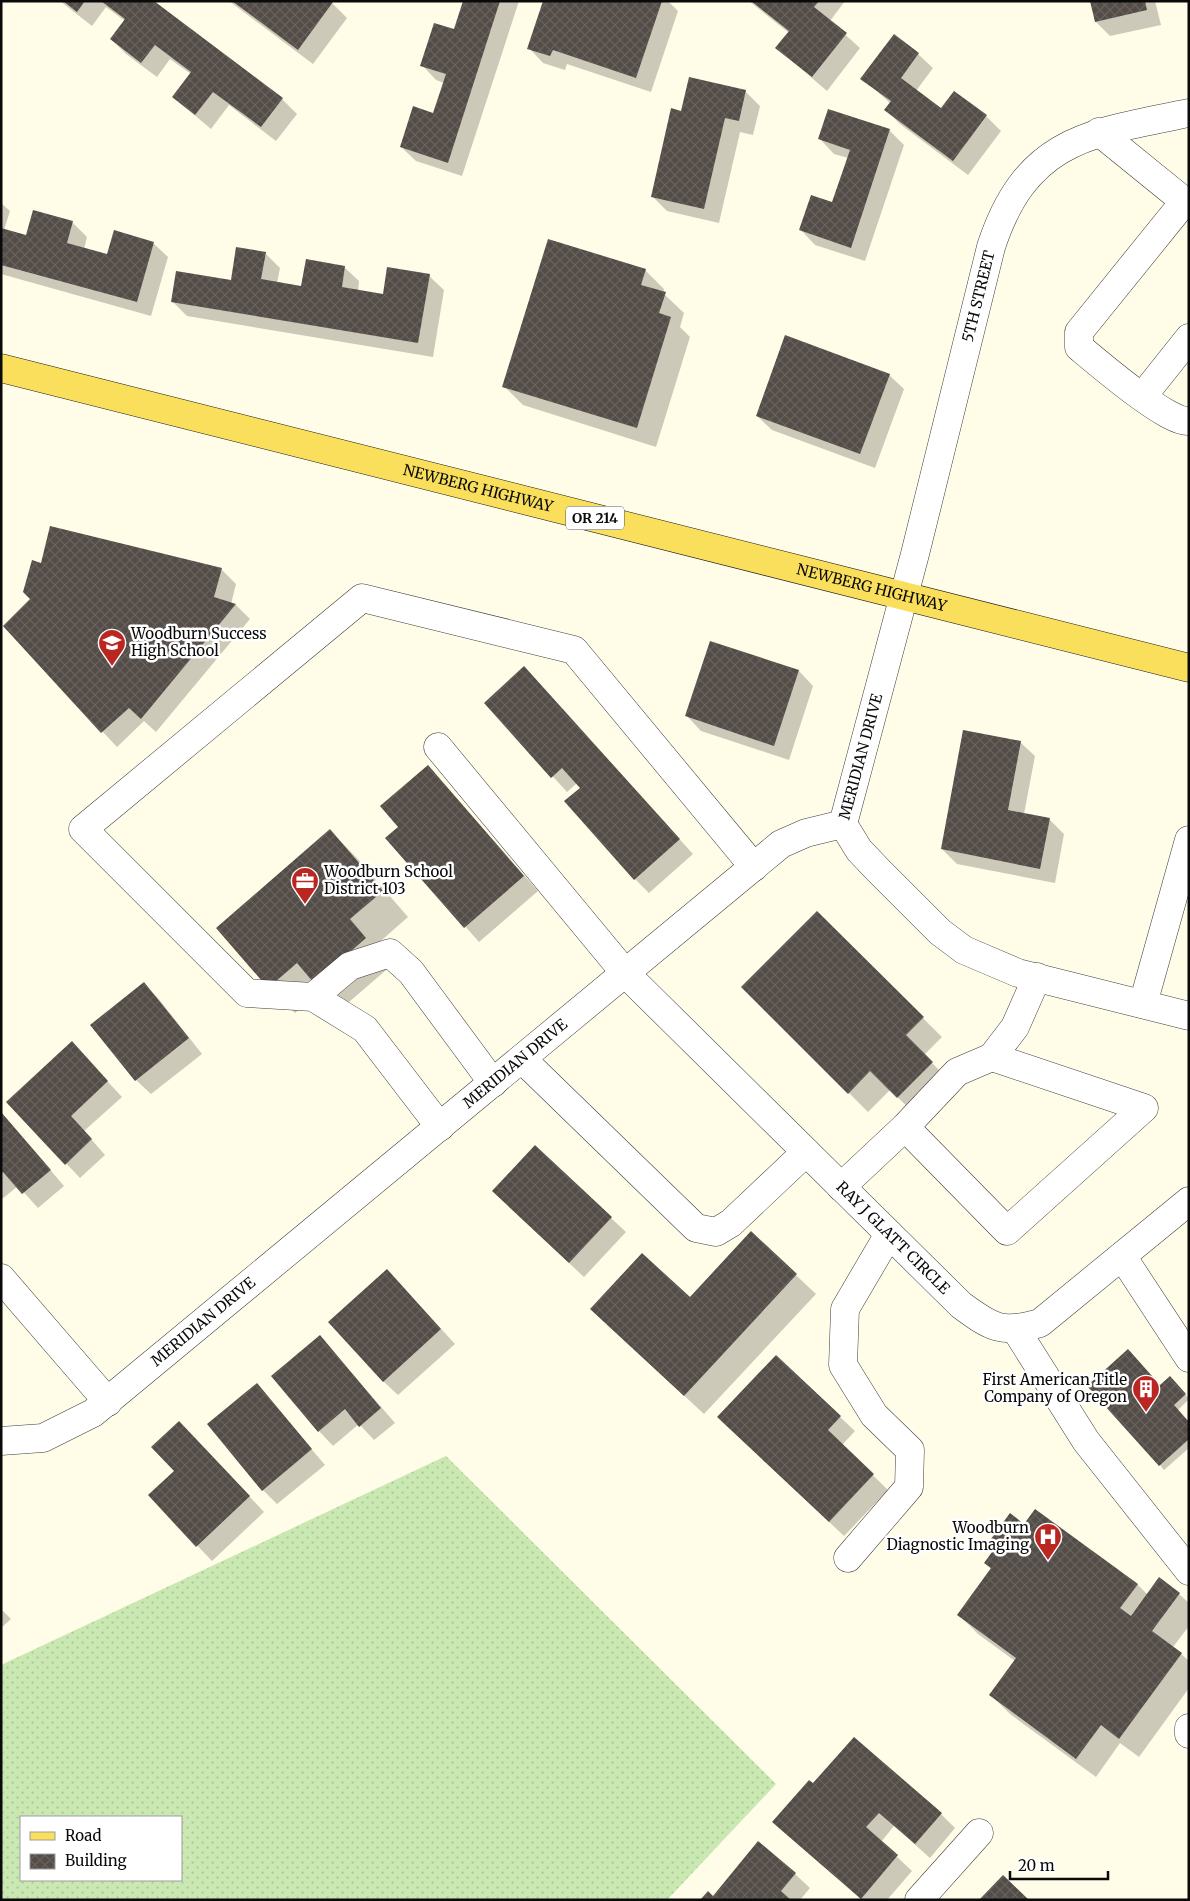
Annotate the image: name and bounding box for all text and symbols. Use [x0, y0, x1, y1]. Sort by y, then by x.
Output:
street label: 5TH STREET [958, 248, 999, 344]
street label: NEWBERG HIGHWAY [401, 460, 555, 516]
road number: OR 214 [566, 506, 624, 530]
street label: NEWBERG HIGHWAY [795, 559, 949, 616]
place label: Woodburn Success High School [130, 624, 267, 660]
school or university icon: Woodburn Success High School [97, 628, 127, 667]
street label: MERIDIAN DRIVE [835, 691, 887, 822]
place label: Woodburn School District 103 [323, 862, 453, 898]
office icon: Woodburn School District 103 [290, 866, 320, 905]
street label: MERIDIAN DRIVE [459, 1014, 571, 1112]
street label: RAY J GLATT CIRCLE [832, 1177, 955, 1298]
street label: MERIDIAN DRIVE [147, 1273, 259, 1370]
place label: First American Title Company of Oregon [982, 1370, 1127, 1406]
building icon: First American Title Company of Oregon [1131, 1374, 1161, 1413]
place label: Woodburn Diagnostic Imaging [886, 1518, 1029, 1554]
hospital icon: Woodburn Diagnostic Imaging [1033, 1522, 1063, 1561]
legend [20, 1816, 182, 1881]
text: Road [65, 1826, 101, 1845]
scale bar [1010, 1848, 1108, 1880]
text: Building [65, 1851, 127, 1870]
text: 20 m [1018, 1856, 1055, 1875]

